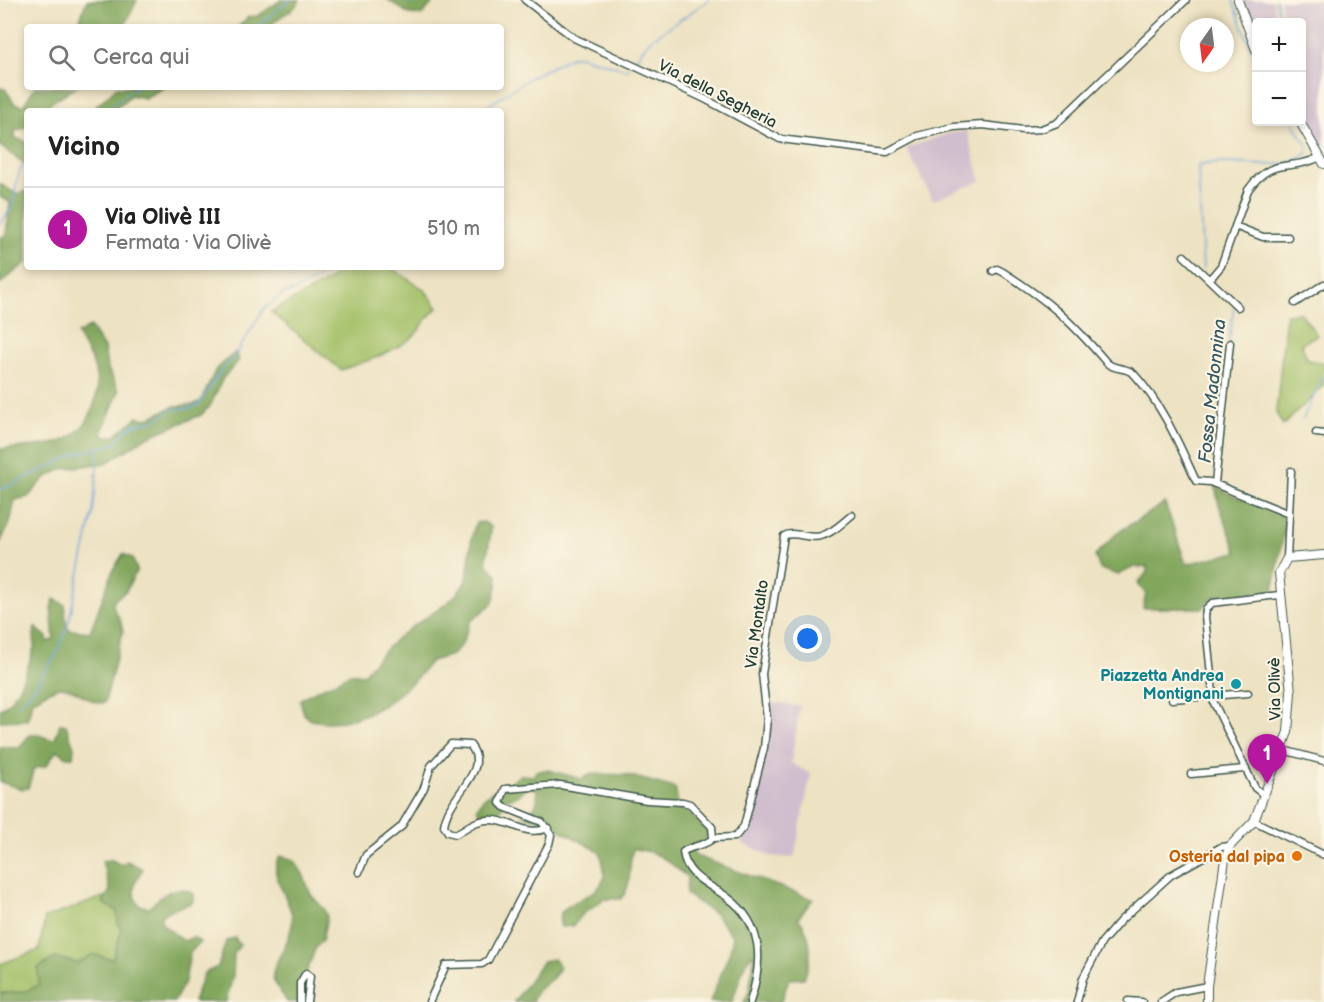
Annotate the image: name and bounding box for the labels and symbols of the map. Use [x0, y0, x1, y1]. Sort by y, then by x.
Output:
north arrow [1180, 18, 1234, 72]
street label: Via della Segheria [655, 56, 780, 133]
water label: Fossa Madonnina [1194, 318, 1231, 464]
street label: Via Montalto [742, 579, 773, 670]
your location [793, 624, 822, 653]
street label: Via Olivè [1265, 657, 1286, 721]
place label: Piazzetta Andrea Montignani [1100, 667, 1224, 704]
marker: Piazzetta Andrea Montignani [1229, 677, 1243, 691]
pin: 1 [1248, 734, 1286, 784]
place label: Osteria dal pipa [1169, 848, 1285, 867]
marker: Osteria dal pipa [1290, 849, 1304, 863]

